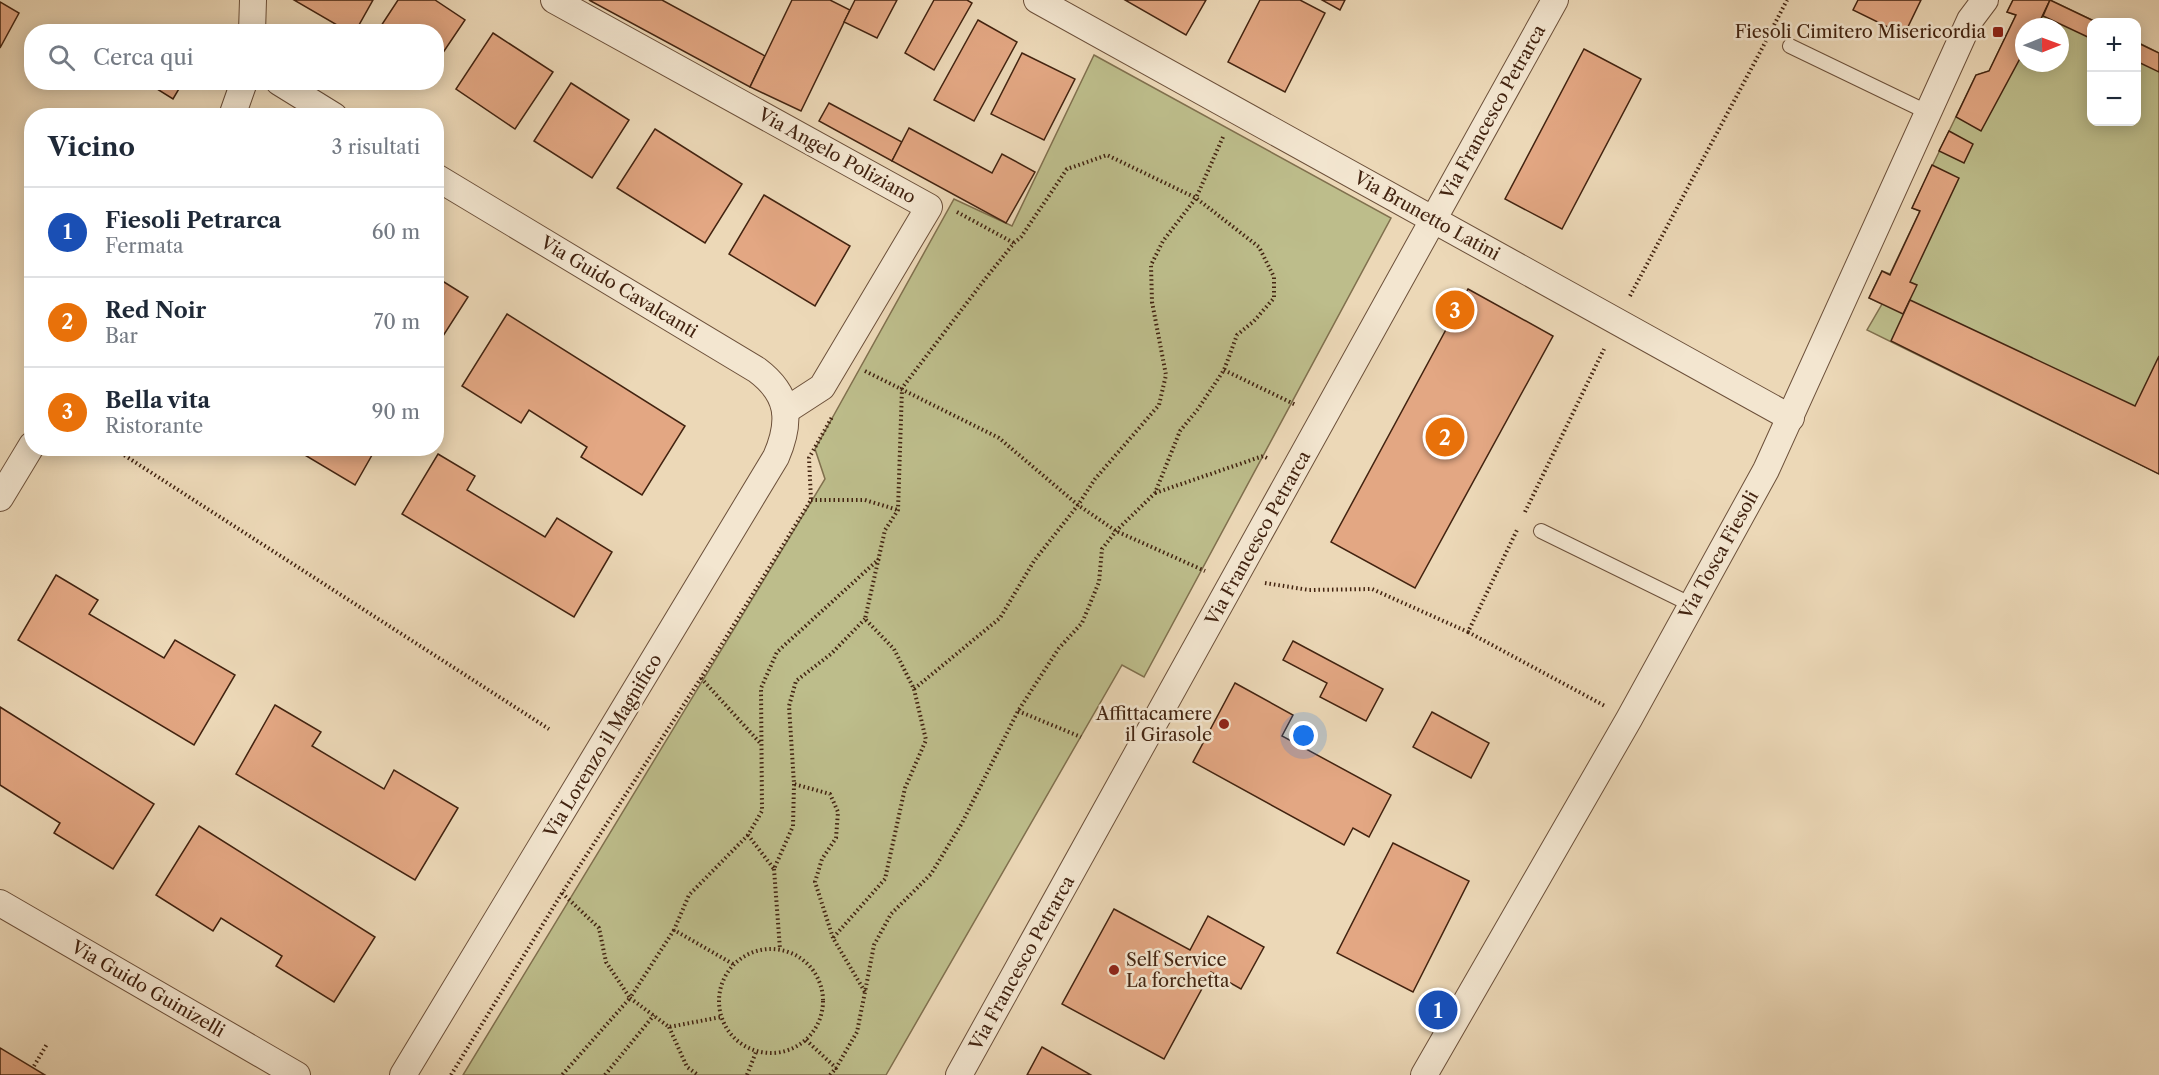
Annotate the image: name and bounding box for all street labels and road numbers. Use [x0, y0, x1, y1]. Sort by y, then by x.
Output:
street label: Via Francesco Petrarca [1435, 20, 1550, 204]
street label: Via Angelo Poliziano [753, 103, 920, 209]
street label: Via Brunetto Latini [1349, 166, 1504, 266]
street label: Via Guido Cavalcanti [536, 231, 702, 343]
street label: Via Francesco Petrarca [1200, 446, 1315, 630]
street label: Via Tosca Fiesoli [1674, 487, 1764, 624]
street label: Via Lorenzo il Magnifico [539, 650, 667, 843]
street label: Via Francesco Petrarca [964, 871, 1079, 1055]
street label: Via Guido Guinizelli [66, 936, 229, 1042]

